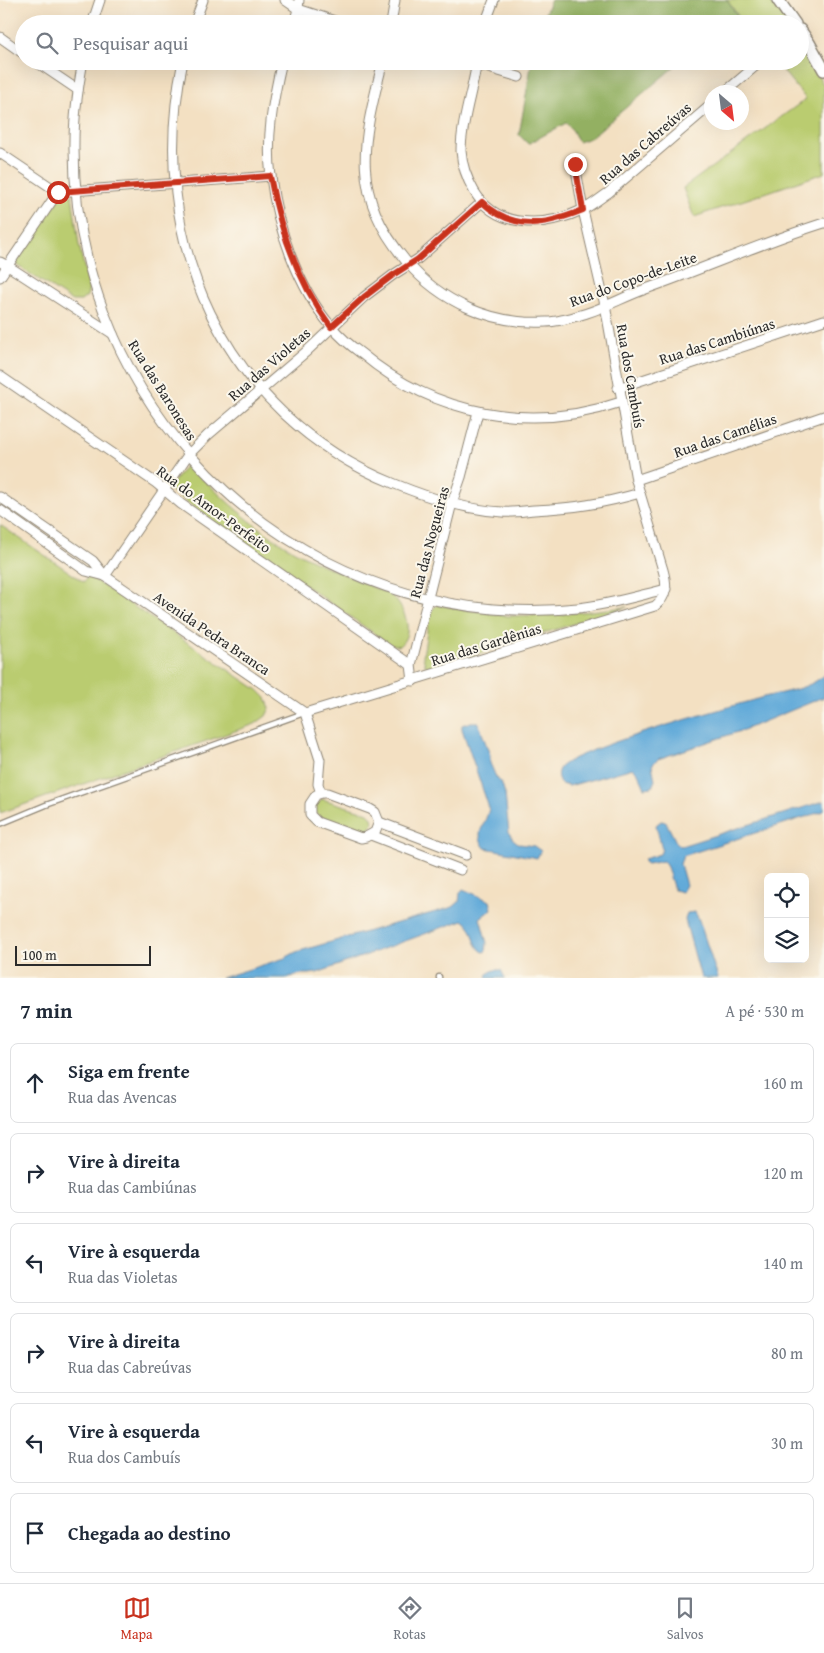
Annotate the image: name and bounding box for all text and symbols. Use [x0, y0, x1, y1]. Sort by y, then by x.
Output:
search box [15, 15, 809, 70]
icon: search [33, 29, 61, 57]
text: Pesquisar aqui [73, 29, 188, 57]
north arrow [704, 85, 749, 130]
street label: Rua das Cabreúvas [594, 97, 696, 189]
route end [564, 153, 587, 176]
route start [47, 181, 70, 204]
street label: Rua do Copo-de-Leite [566, 246, 700, 312]
street label: Rua das Cambiúnas [656, 312, 778, 370]
street label: Rua das Violetas [223, 322, 315, 406]
street label: Rua dos Cambuís [611, 322, 651, 430]
street label: Rua das Baronesas [124, 336, 202, 444]
street label: Rua das Camélias [671, 408, 779, 462]
street label: Rua do Amor-Perfeito [153, 460, 276, 558]
street label: Rua das Nogueiras [404, 484, 454, 600]
street label: Avenida Pedra Branca [149, 586, 275, 680]
street label: Rua das Gardênias [428, 617, 544, 671]
map controls [764, 873, 809, 963]
button: locate [764, 873, 809, 918]
button: layers [764, 918, 809, 963]
scale bar [15, 943, 151, 966]
text: 100 m [22, 945, 57, 965]
text: 7 min [20, 995, 72, 1026]
text: A pé · 530 m [725, 999, 804, 1023]
text: Siga em frente [68, 1057, 190, 1085]
icon: ahead [21, 1069, 49, 1097]
text: 160 m [763, 1071, 803, 1095]
text: Rua das Avencas [68, 1085, 177, 1109]
text: Vire à direita [68, 1147, 180, 1175]
icon: right [21, 1159, 49, 1187]
text: 120 m [763, 1161, 803, 1185]
text: Rua das Cambiúnas [68, 1175, 197, 1199]
text: Vire à esquerda [68, 1237, 200, 1265]
icon: left [21, 1249, 49, 1277]
text: 140 m [763, 1251, 803, 1275]
text: Rua das Violetas [68, 1265, 178, 1289]
text: Vire à direita [68, 1327, 180, 1355]
icon: right [21, 1339, 49, 1367]
text: 80 m [771, 1341, 803, 1365]
text: Rua das Cabreúvas [68, 1355, 192, 1379]
text: Vire à esquerda [68, 1417, 200, 1445]
icon: left [21, 1429, 49, 1457]
text: 30 m [771, 1431, 803, 1455]
text: Rua dos Cambuís [68, 1445, 181, 1469]
icon: arrive [21, 1519, 49, 1547]
text: Chegada ao destino [68, 1519, 231, 1547]
tab: Mapa [120, 1594, 153, 1644]
tab: Rotas [394, 1594, 426, 1644]
tab: Salvos [667, 1594, 704, 1644]

